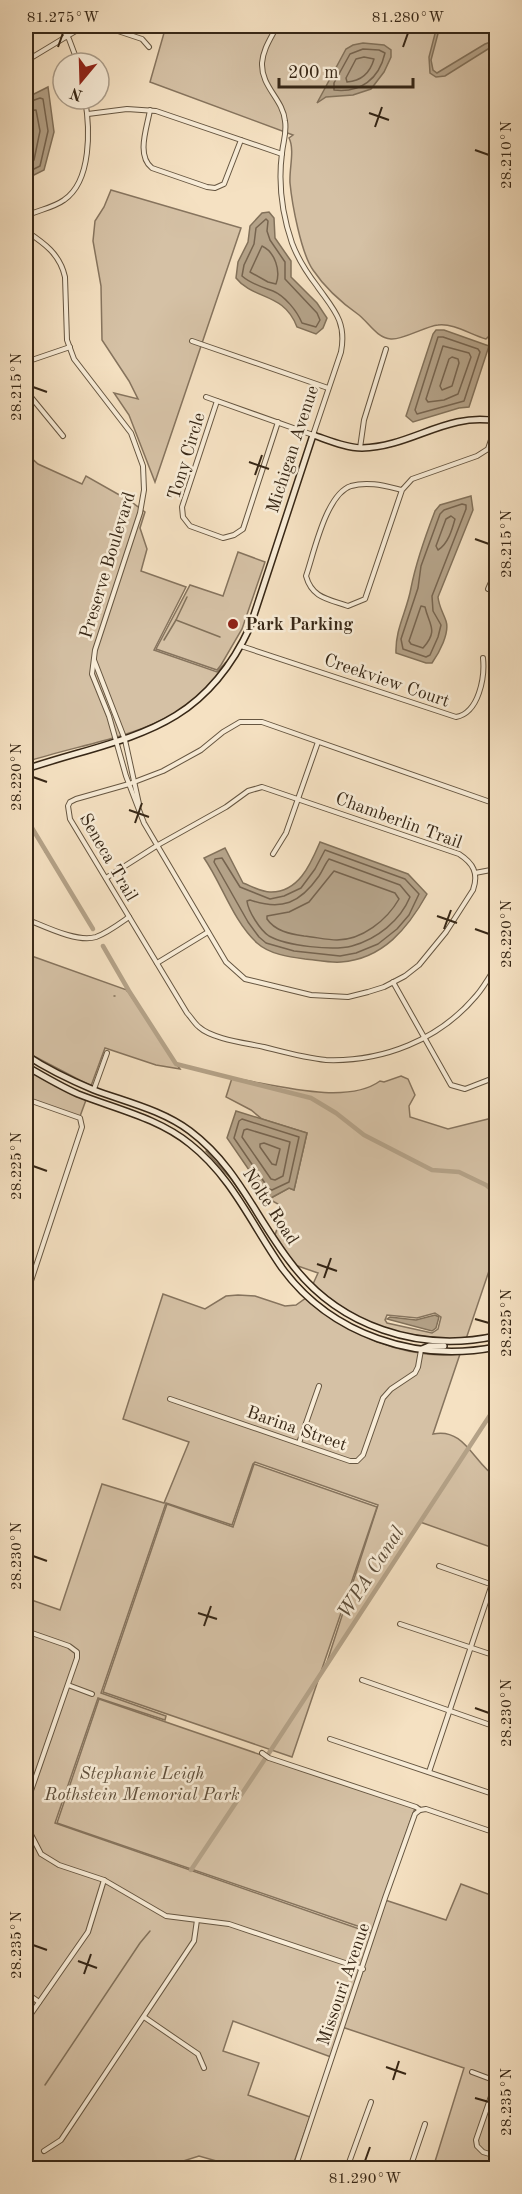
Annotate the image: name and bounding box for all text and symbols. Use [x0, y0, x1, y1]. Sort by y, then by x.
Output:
text: 81.275°W [27, 11, 99, 26]
text: 81.280°W [372, 11, 444, 26]
north arrow [51, 51, 111, 111]
scale bar [279, 51, 412, 89]
text: 200 m [288, 64, 339, 82]
text: N [68, 83, 85, 103]
text: 28.210°N [500, 121, 515, 189]
text: 28.215°N [10, 353, 25, 421]
street label: Michigan Avenue [264, 383, 322, 515]
street label: Tony Circle [165, 411, 209, 502]
street label: Preserve Boulevard [77, 490, 139, 641]
text: 28.215°N [500, 510, 515, 578]
place label: Park Parking [245, 616, 353, 634]
marker: Park Parking [226, 617, 240, 631]
street label: Creekview Court [322, 651, 452, 711]
text: 28.220°N [10, 743, 25, 811]
street label: Chamberlin Trail [333, 790, 464, 852]
street label: Seneca Trail [76, 811, 141, 905]
text: 28.220°N [500, 900, 515, 968]
text: 28.225°N [10, 1132, 25, 1200]
street label: Nolte Road [239, 1165, 302, 1248]
text: 28.225°N [500, 1289, 515, 1357]
street label: Barina Street [244, 1403, 349, 1455]
text: 28.230°N [10, 1522, 25, 1590]
water label: WPA Canal [335, 1523, 409, 1623]
text: 28.230°N [500, 1679, 515, 1747]
park label: Stephanie Leigh Rothstein Memorial Park [43, 1765, 240, 1804]
text: 28.235°N [10, 1911, 25, 1979]
street label: Missouri Avenue [315, 1921, 373, 2048]
text: 28.235°N [500, 2068, 515, 2136]
text: 81.290°W [329, 2172, 401, 2187]

